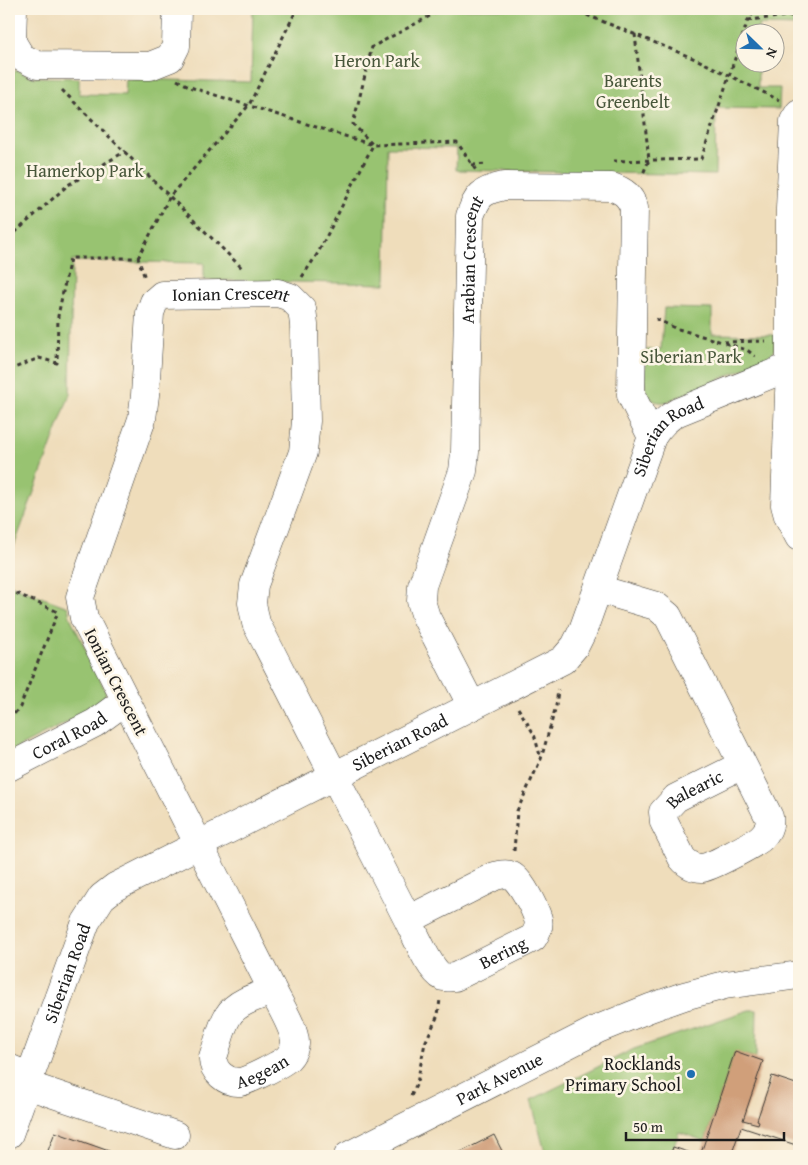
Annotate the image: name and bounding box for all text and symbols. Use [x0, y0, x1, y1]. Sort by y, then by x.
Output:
north arrow [736, 22, 786, 72]
text: N [761, 45, 783, 62]
park label: Heron Park [334, 47, 421, 74]
park label: Barents Greenbelt [596, 67, 671, 115]
park label: Hamerkop Park [26, 157, 145, 184]
street label: Arabian Crescent [454, 189, 491, 324]
street label: Ionian Crescent [172, 278, 295, 309]
park label: Siberian Park [640, 343, 743, 370]
street label: Siberian Road [625, 389, 708, 480]
street label: Ionian Crescent [78, 623, 156, 741]
street label: Coral Road [27, 704, 113, 766]
street label: Siberian Road [347, 706, 453, 778]
street label: Balearic [659, 763, 728, 814]
street label: Siberian Road [36, 919, 98, 1027]
street label: Bering [474, 929, 531, 976]
street label: Park Avenue [451, 1045, 547, 1112]
street label: Aegean [233, 1047, 294, 1096]
place label: Rocklands Primary School [565, 1050, 681, 1098]
marker: Rocklands Primary School [685, 1068, 697, 1080]
scale bar [626, 1110, 783, 1142]
text: 50 m [633, 1116, 664, 1137]

